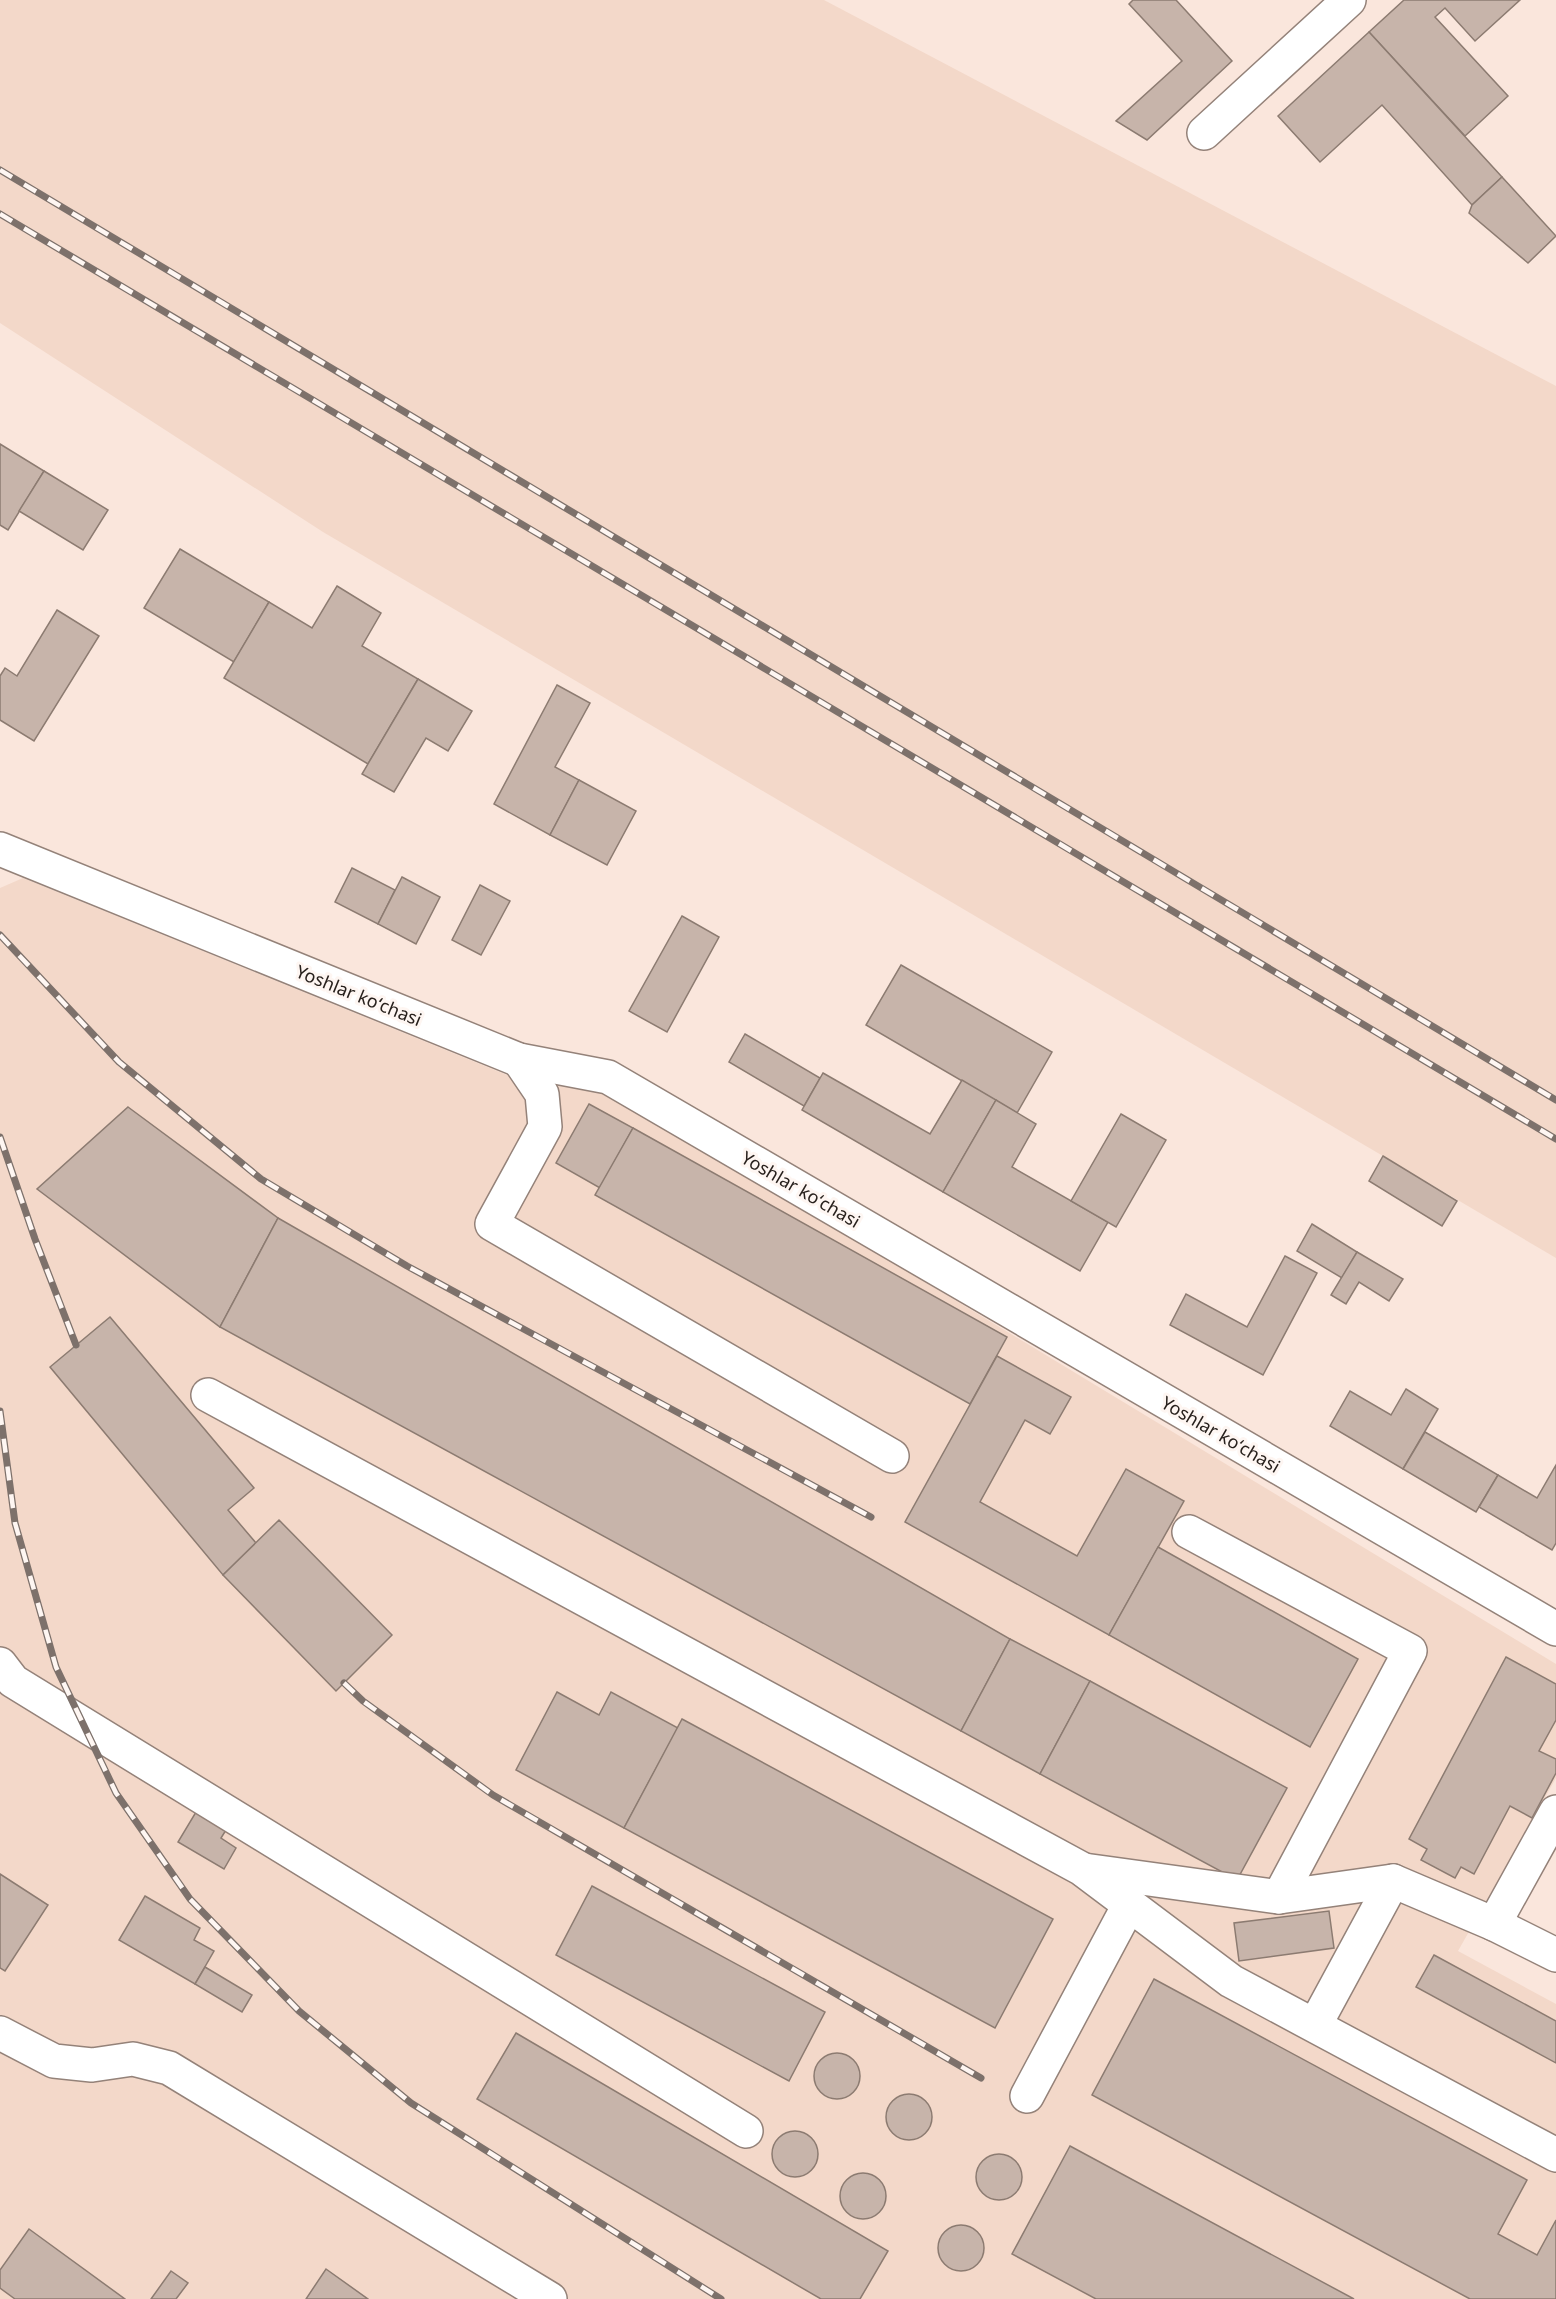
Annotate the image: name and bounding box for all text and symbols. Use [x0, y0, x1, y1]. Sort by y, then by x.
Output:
street label: Yoshlar koʻchasi [293, 959, 425, 1031]
street label: Yoshlar koʻchasi [737, 1145, 865, 1233]
street label: Yoshlar koʻchasi [1157, 1390, 1285, 1478]

